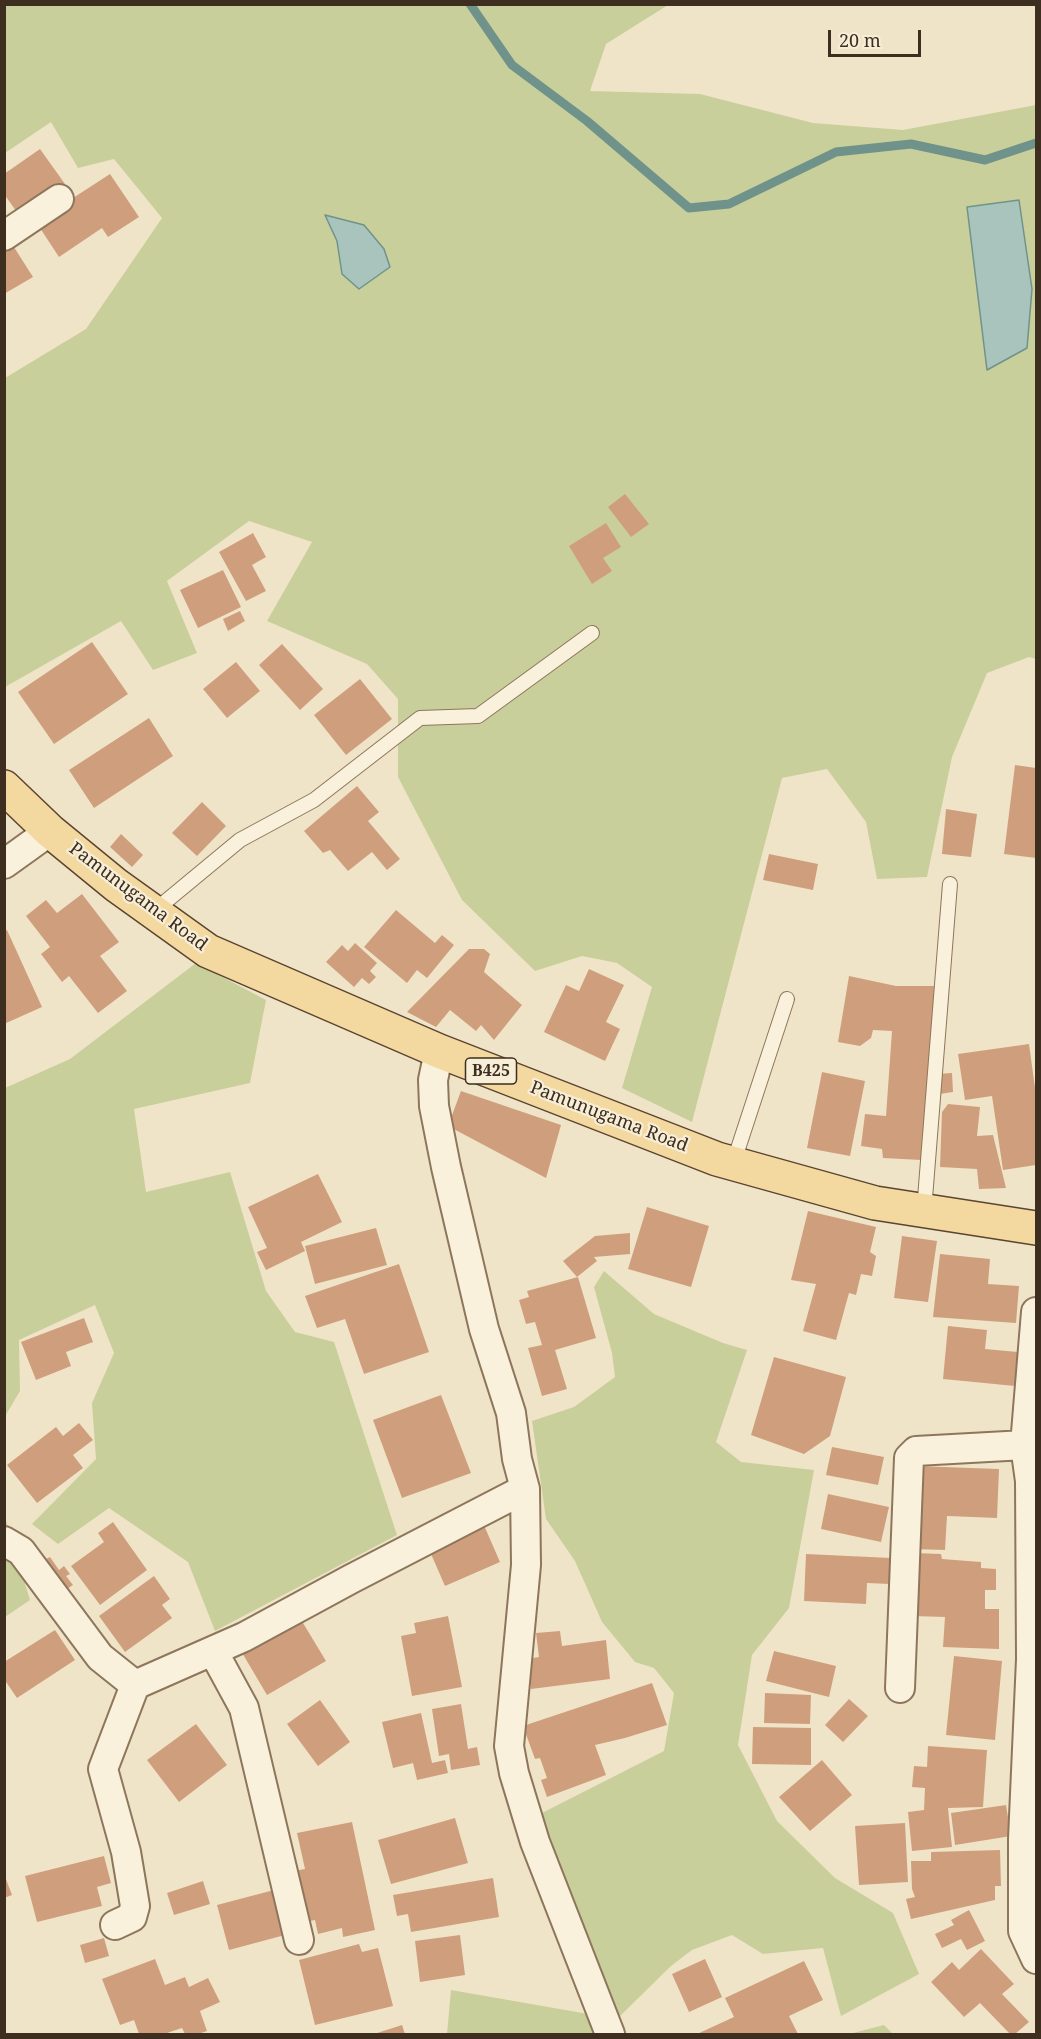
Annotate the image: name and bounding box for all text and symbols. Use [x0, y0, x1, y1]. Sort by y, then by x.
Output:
scale bar [831, 18, 924, 56]
text: 20 m [839, 28, 881, 52]
street label: Pamunugama Road [65, 838, 211, 956]
road number: B425 [466, 1058, 516, 1084]
street label: Pamunugama Road [527, 1077, 691, 1157]

